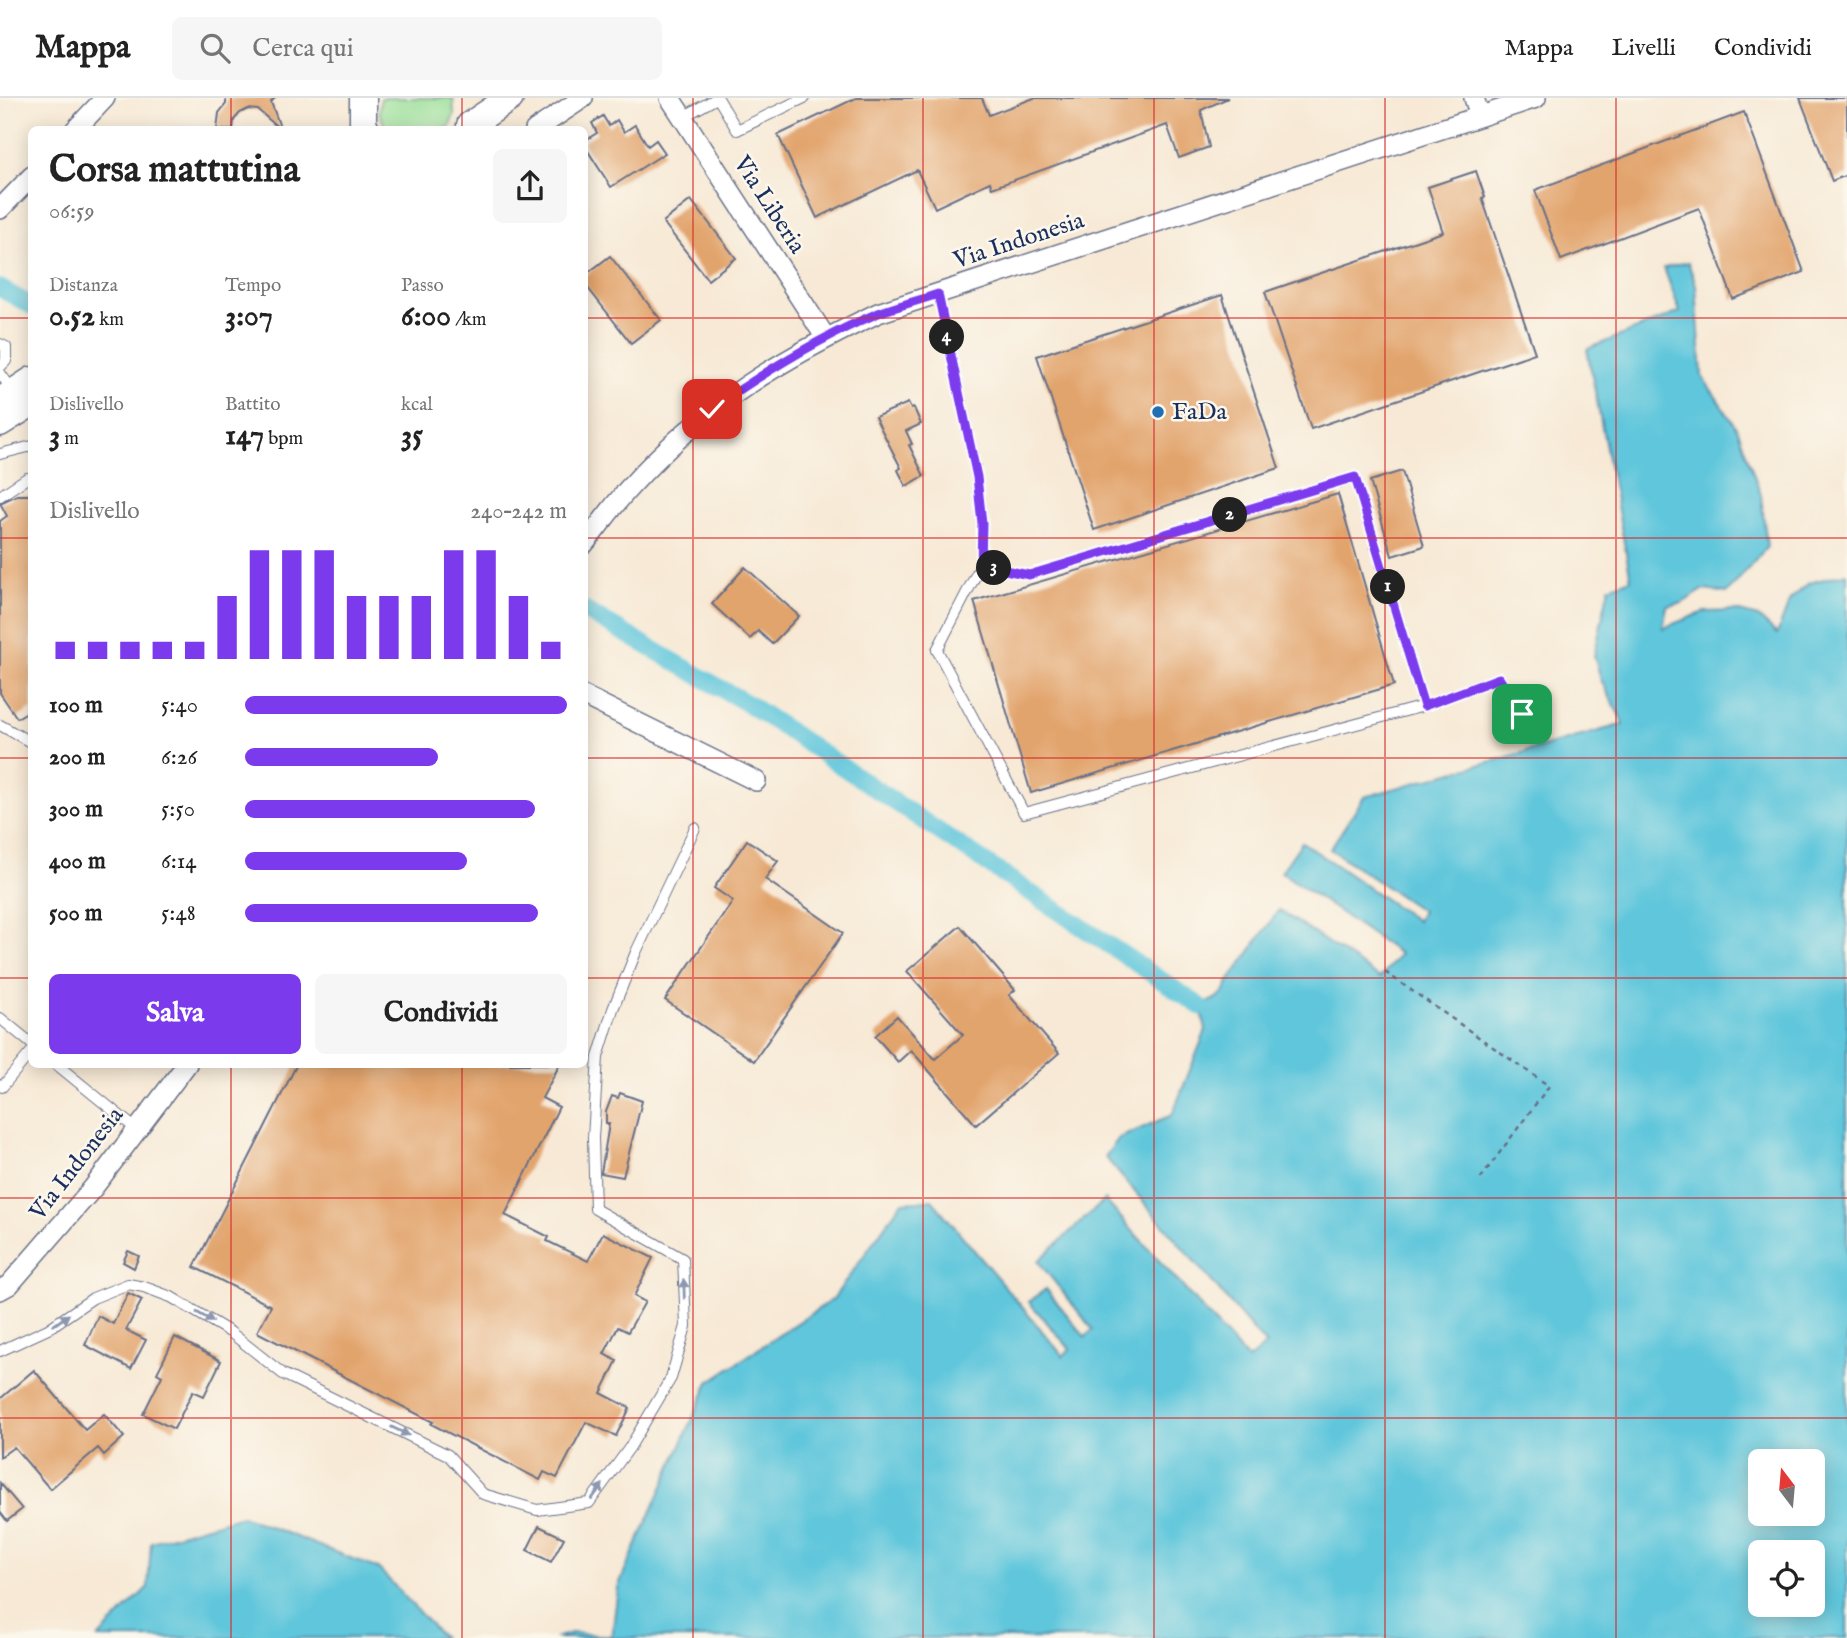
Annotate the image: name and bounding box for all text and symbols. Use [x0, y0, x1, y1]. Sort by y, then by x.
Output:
search box [172, 17, 662, 80]
text: Mappa [35, 27, 130, 69]
icon: search [196, 29, 234, 67]
text: Cerca qui [252, 32, 354, 65]
text: Mappa [1504, 33, 1573, 64]
text: Livelli [1611, 33, 1676, 64]
text: Condividi [1714, 33, 1812, 64]
text: Corsa mattutina [49, 147, 300, 195]
button: share [493, 149, 567, 223]
street label: Via Liberia [725, 149, 812, 260]
text: 06:59 [49, 197, 94, 226]
street label: Via Indonesia [949, 205, 1089, 277]
text: Distanza [49, 274, 118, 298]
text: Tempo [225, 274, 281, 298]
text: Passo [401, 274, 444, 298]
text: 0.52 [49, 298, 95, 336]
text: 3:07 [225, 298, 273, 336]
text: 6:00 [401, 298, 451, 336]
text: km [95, 308, 124, 332]
text: /km [451, 308, 487, 332]
pin: 4 [930, 320, 964, 354]
text: 4 [942, 324, 951, 348]
pin [682, 379, 742, 439]
icon: check [693, 390, 731, 428]
text: Dislivello [49, 393, 124, 417]
text: Battito [225, 393, 281, 417]
text: kcal [401, 393, 433, 417]
place label: FaDa [1172, 397, 1228, 428]
marker: FaDa [1150, 404, 1166, 420]
text: 3 [49, 417, 60, 455]
text: 147 [225, 417, 264, 455]
text: 35 [401, 417, 423, 455]
text: m [60, 427, 79, 451]
text: bpm [264, 427, 303, 451]
text: Dislivello [49, 497, 140, 526]
text: 240–242 m [470, 497, 567, 526]
pin: 2 [1212, 498, 1248, 532]
text: 2 [1225, 502, 1234, 526]
pin: 3 [976, 550, 1012, 586]
text: 3 [990, 555, 997, 579]
pin: 1 [1370, 570, 1406, 604]
text: 1 [1384, 574, 1391, 598]
pin [1492, 684, 1552, 744]
text: 100 m [49, 691, 103, 720]
text: 5:40 [161, 691, 198, 720]
icon: arrive [1503, 695, 1541, 733]
text: 200 m [49, 743, 105, 772]
text: 6:26 [161, 743, 197, 772]
text: 300 m [49, 795, 103, 824]
text: 5:50 [161, 795, 195, 824]
text: 400 m [49, 847, 106, 876]
text: 6:14 [161, 847, 197, 876]
text: 500 m [49, 899, 103, 928]
text: 5:48 [161, 899, 196, 928]
button: Salva [49, 974, 301, 1054]
button: Condividi [315, 974, 567, 1054]
street label: Via Indonesia [22, 1101, 131, 1228]
one-way arrow [679, 1278, 690, 1300]
one-way arrow [195, 1311, 214, 1323]
one-way arrow [52, 1313, 70, 1327]
one-way arrow [390, 1426, 410, 1437]
north arrow [1748, 1449, 1825, 1526]
map controls [1748, 1449, 1825, 1617]
one-way arrow [589, 1483, 603, 1501]
button: locate [1748, 1540, 1825, 1617]

